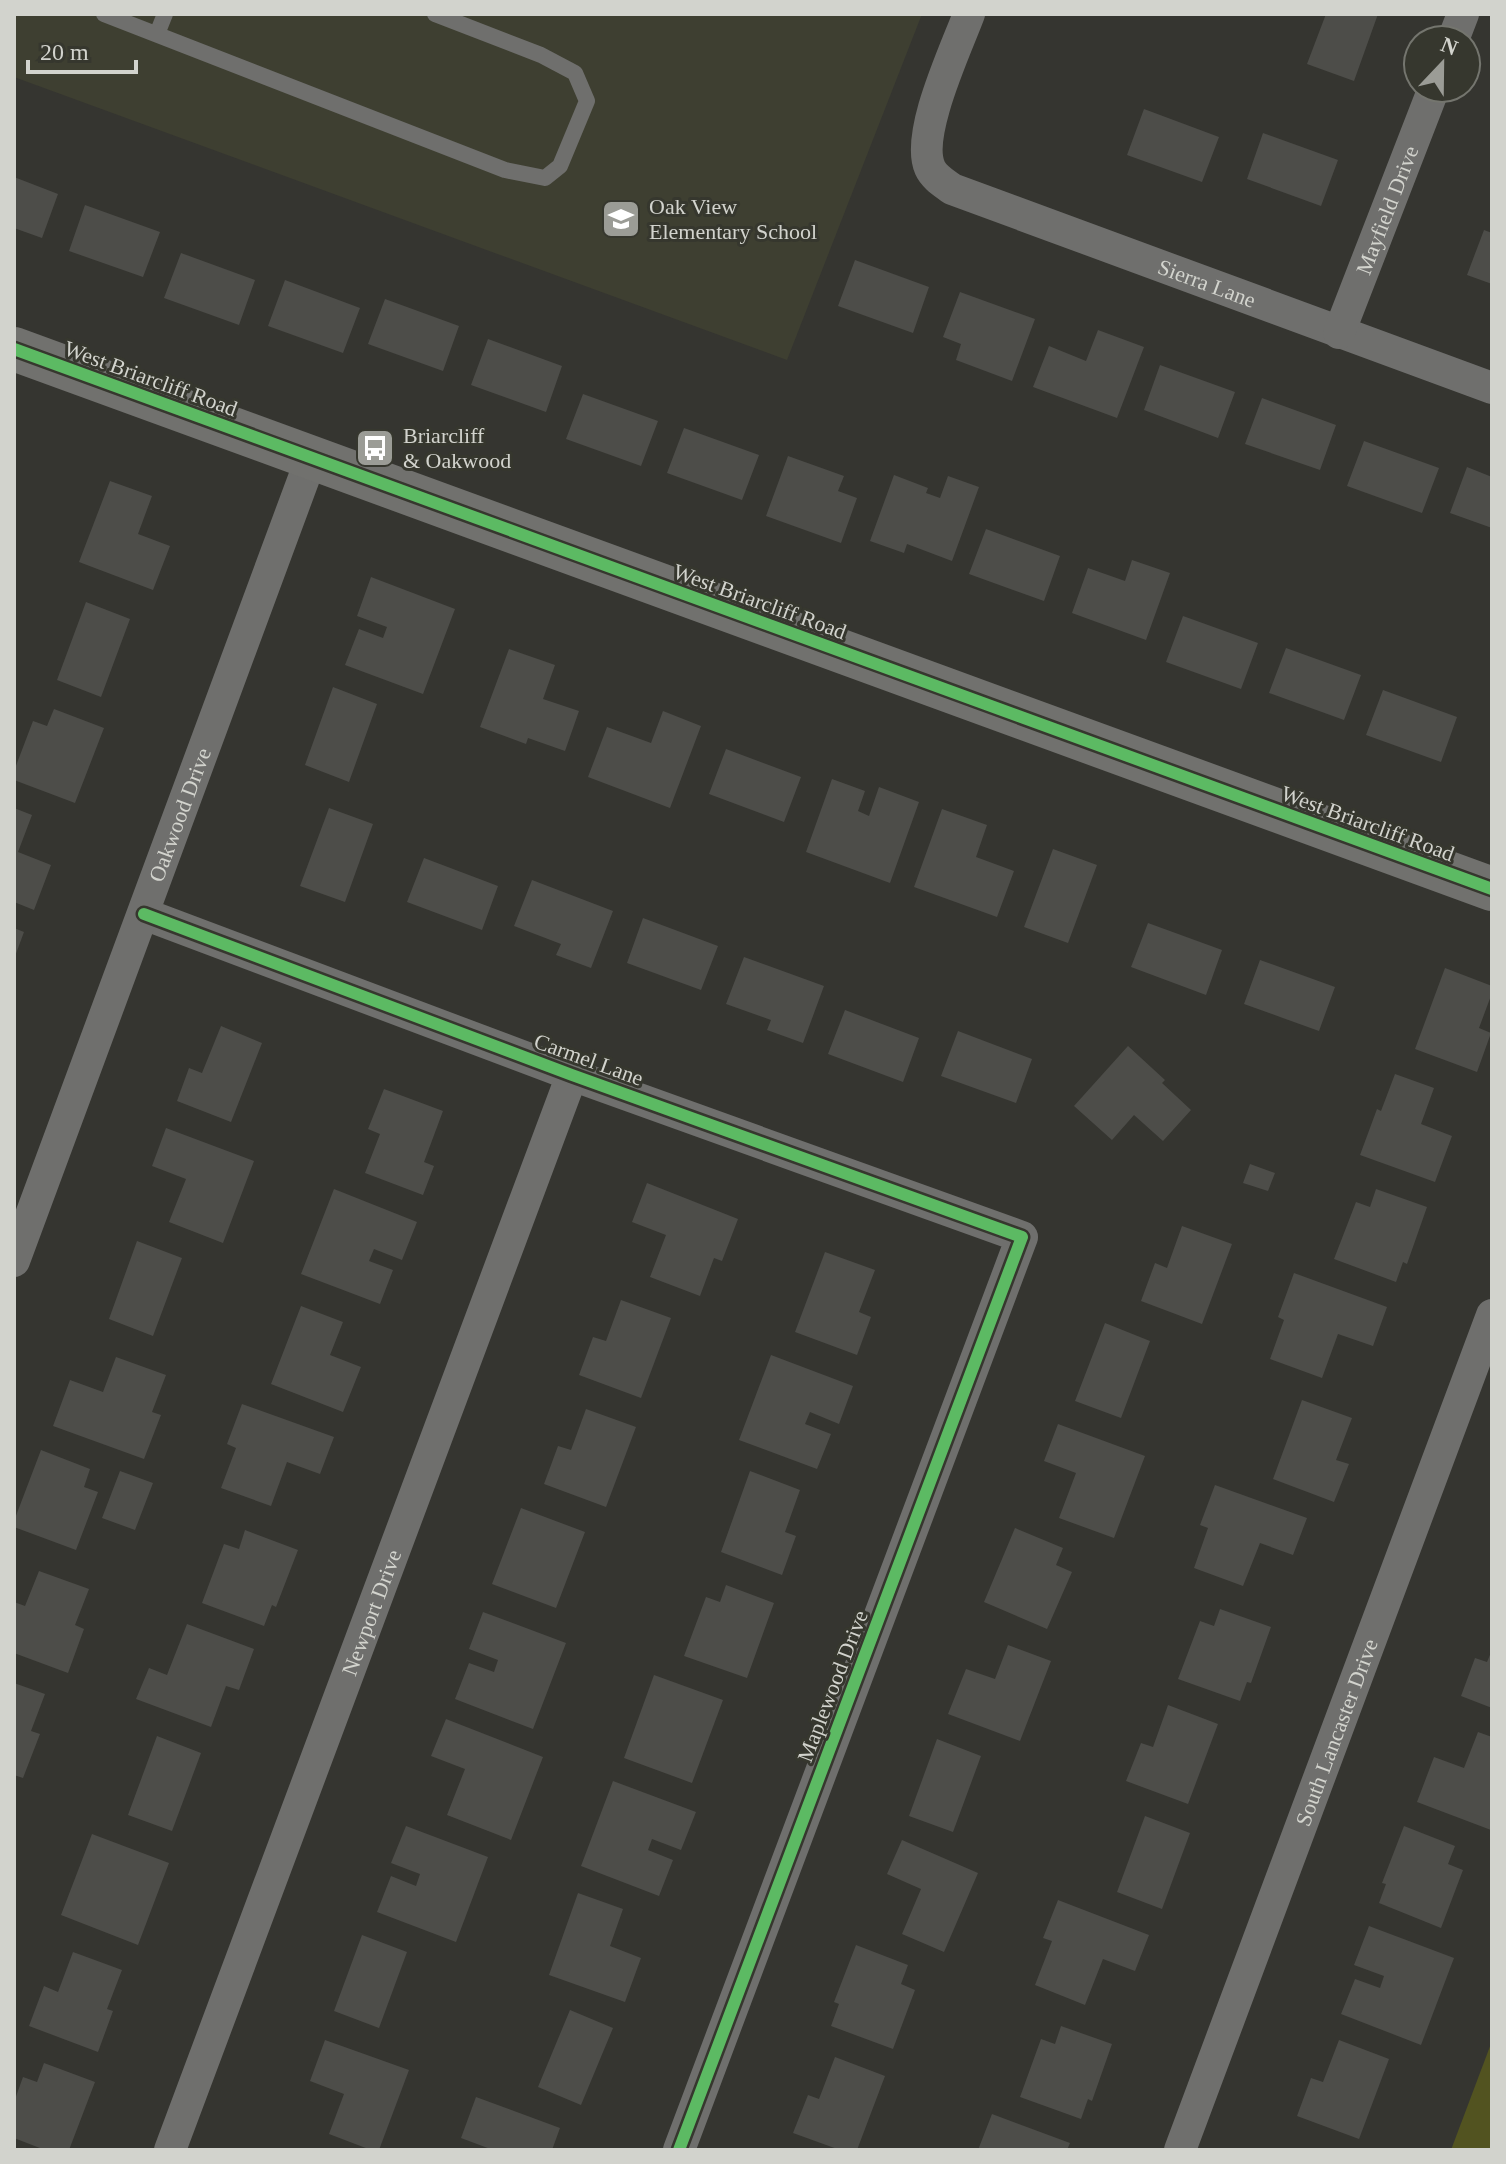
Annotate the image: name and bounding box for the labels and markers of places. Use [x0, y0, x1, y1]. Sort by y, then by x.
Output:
place label: Oak View Elementary School [649, 194, 817, 244]
school or university icon: Oak View Elementary School [600, 198, 642, 240]
place label: Briarcliff & Oakwood [403, 423, 511, 473]
bus stop icon: Briarcliff & Oakwood [354, 427, 396, 469]

